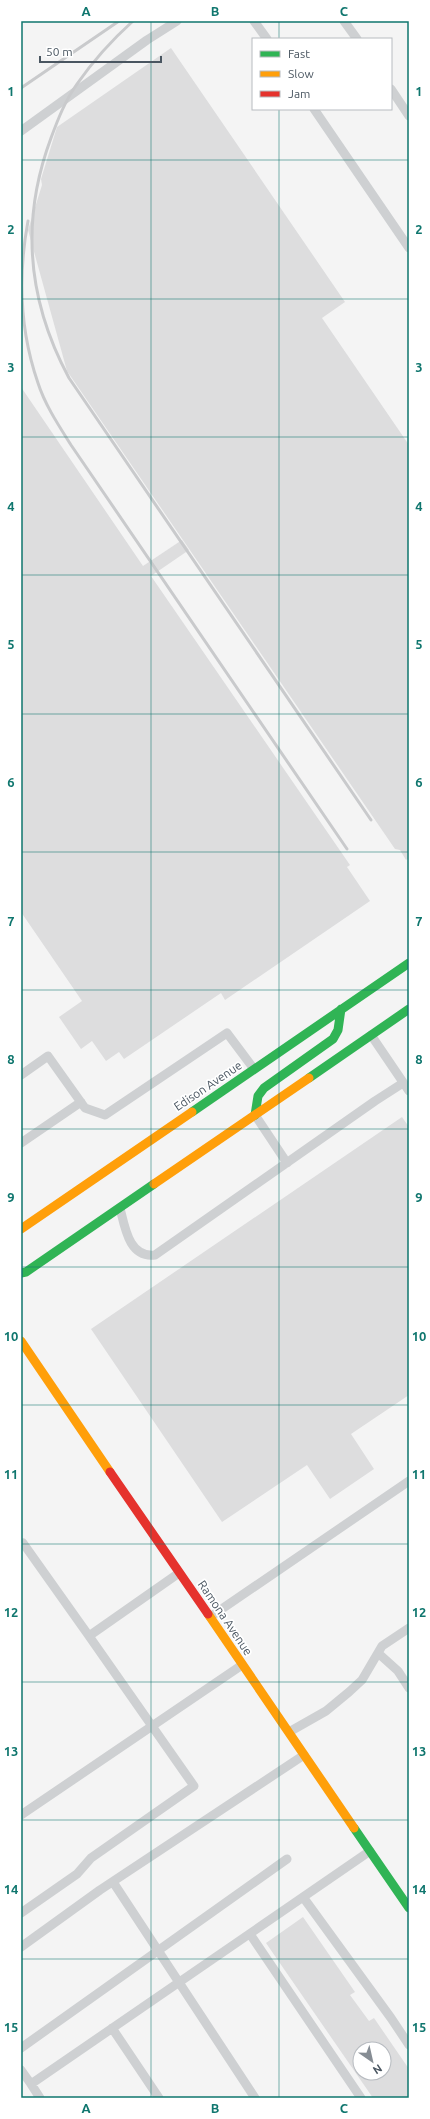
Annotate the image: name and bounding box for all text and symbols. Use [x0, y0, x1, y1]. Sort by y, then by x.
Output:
text: A [81, 4, 91, 18]
text: B [211, 4, 220, 18]
text: C [340, 4, 349, 18]
scale bar [40, 38, 161, 64]
legend [252, 38, 392, 110]
text: 50 m [46, 45, 73, 58]
text: Fast [288, 47, 310, 60]
text: Slow [288, 67, 314, 80]
text: 1 [7, 84, 15, 98]
text: 1 [415, 84, 423, 98]
text: Jam [288, 87, 310, 100]
text: 2 [7, 222, 15, 236]
text: 2 [415, 222, 423, 236]
text: 3 [7, 360, 15, 374]
text: 3 [415, 360, 423, 374]
text: 4 [7, 499, 15, 513]
text: 4 [415, 499, 423, 513]
text: 5 [7, 637, 15, 651]
text: 5 [415, 637, 423, 651]
text: 6 [7, 775, 15, 789]
text: 6 [415, 775, 423, 789]
text: 7 [7, 914, 15, 928]
text: 7 [415, 914, 423, 928]
text: 8 [7, 1052, 15, 1066]
text: 8 [415, 1052, 423, 1066]
street label: Edison Avenue [171, 1058, 244, 1113]
text: 9 [7, 1190, 15, 1204]
text: 9 [415, 1190, 423, 1204]
text: 10 [4, 1329, 18, 1343]
text: 10 [412, 1329, 426, 1343]
text: 11 [4, 1467, 18, 1481]
text: 11 [412, 1467, 426, 1481]
street label: Ramona Avenue [196, 1578, 255, 1658]
text: 12 [4, 1605, 18, 1619]
text: 12 [412, 1605, 426, 1619]
text: 13 [4, 1744, 18, 1758]
text: 13 [412, 1744, 426, 1758]
text: 14 [4, 1882, 18, 1896]
text: 14 [412, 1882, 426, 1896]
text: 15 [4, 2020, 18, 2034]
text: 15 [412, 2020, 426, 2034]
north arrow [352, 2041, 392, 2081]
text: N [371, 2062, 384, 2077]
text: A [81, 2101, 91, 2115]
text: B [211, 2101, 220, 2115]
text: C [340, 2101, 349, 2115]

